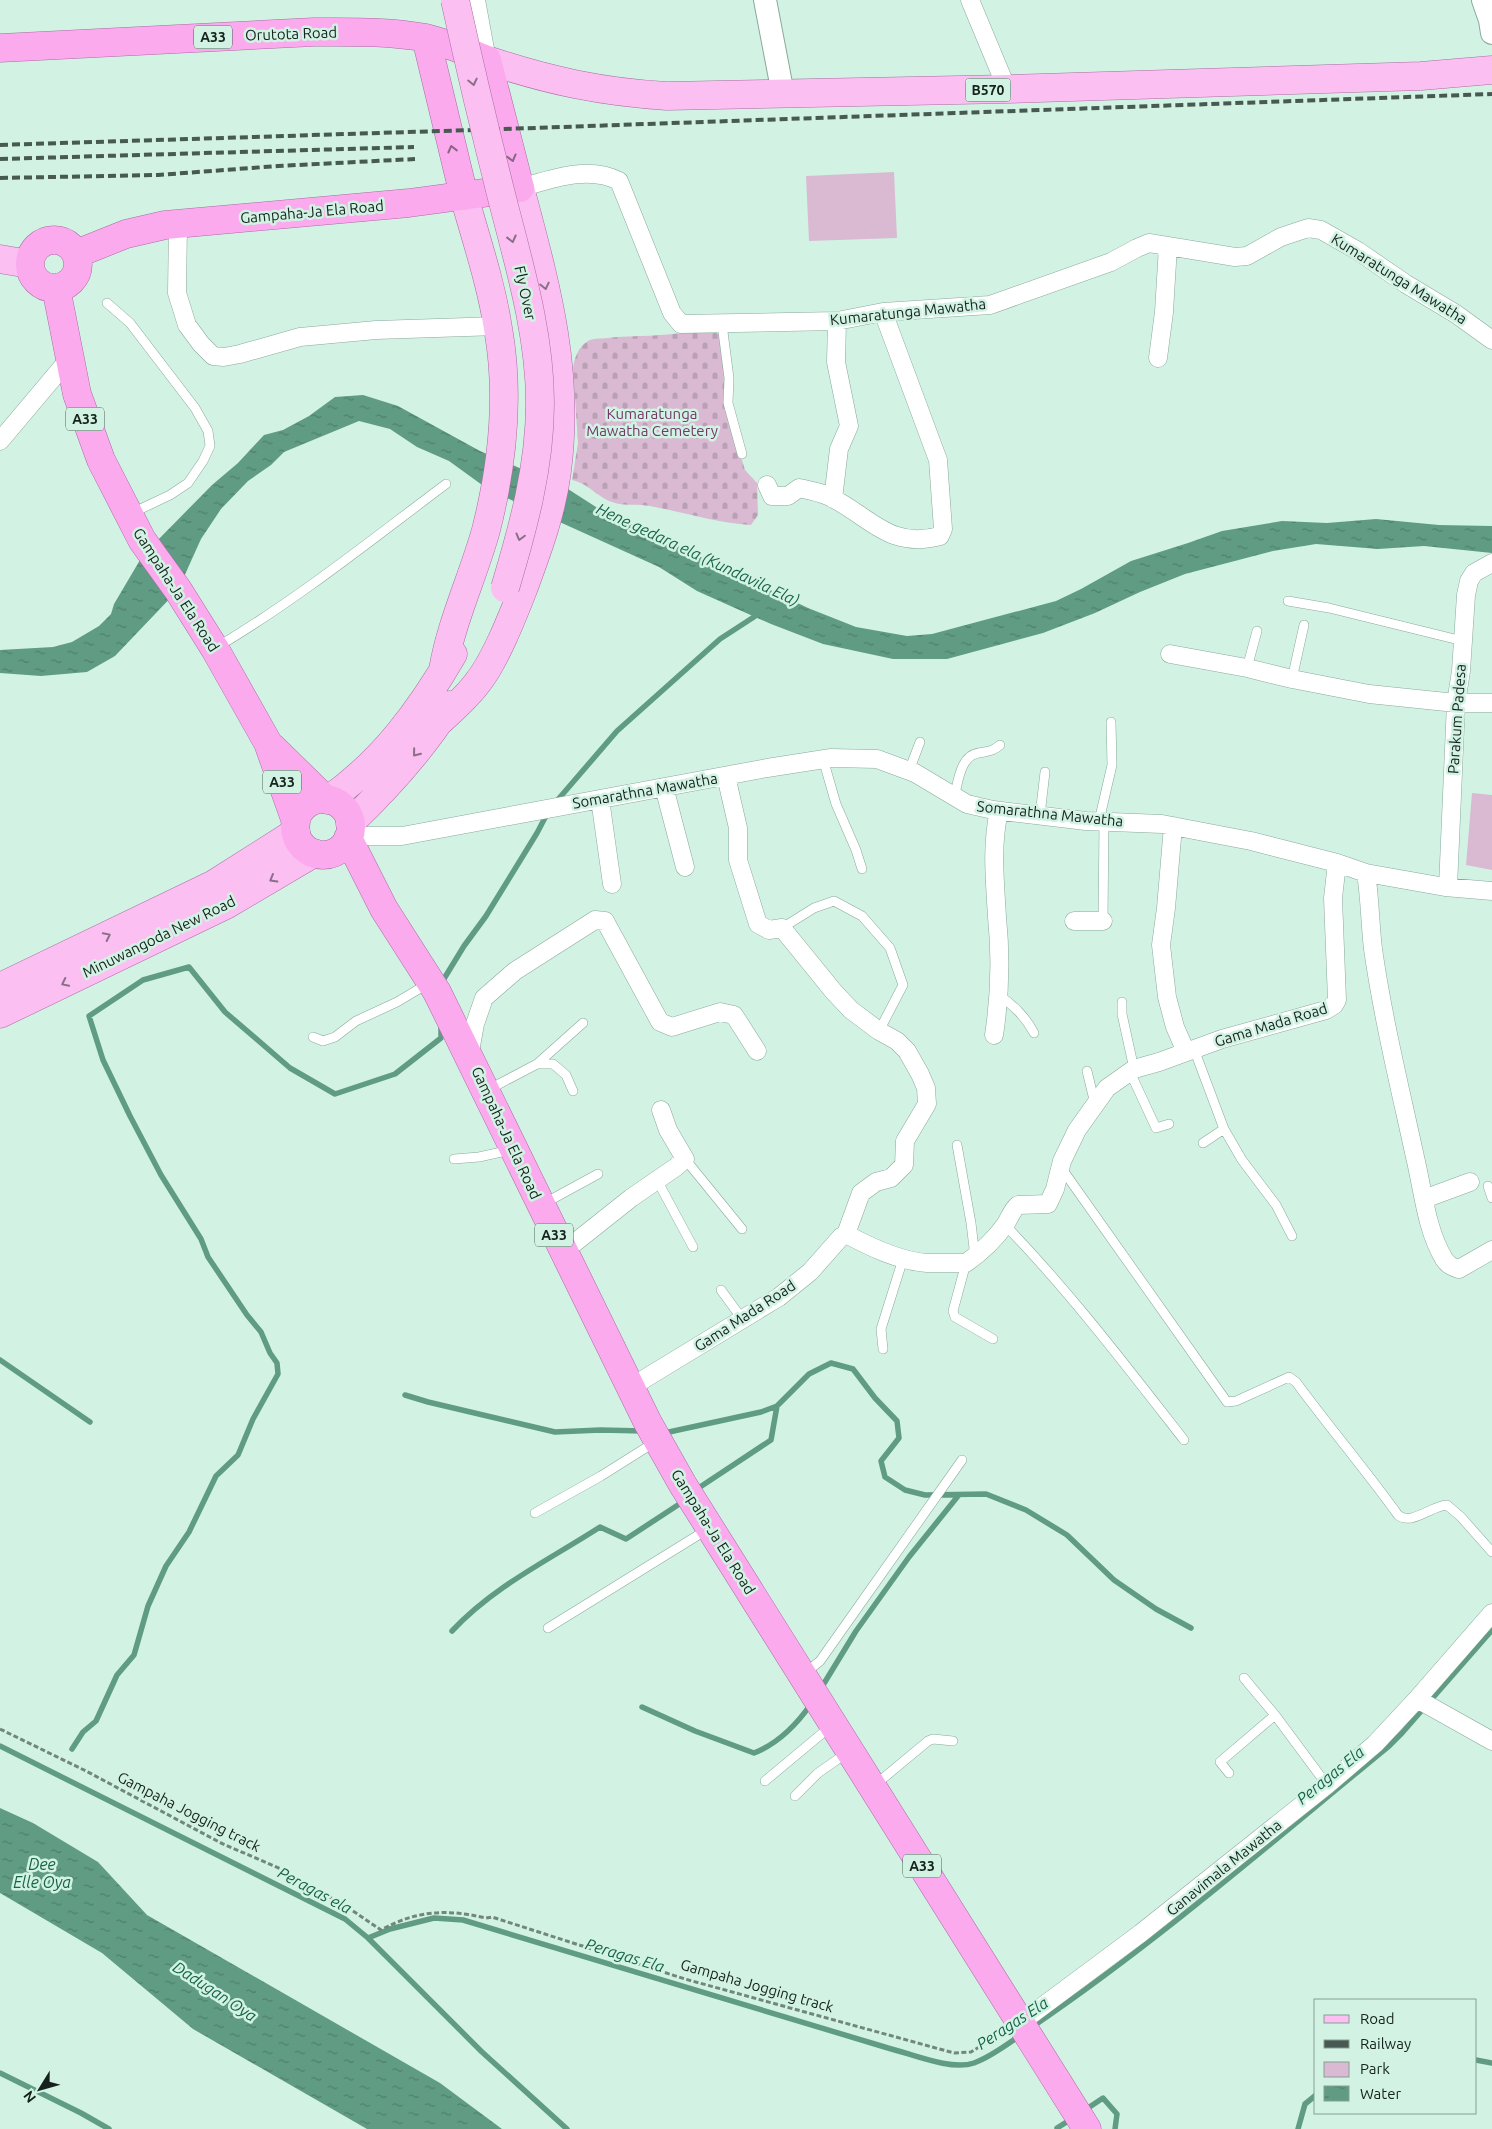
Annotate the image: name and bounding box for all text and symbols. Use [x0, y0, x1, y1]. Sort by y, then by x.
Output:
street label: Orutota Road [245, 23, 337, 44]
road number: A33 [194, 26, 232, 48]
one-way arrow [467, 77, 478, 86]
road number: B570 [966, 78, 1010, 102]
one-way arrow [447, 144, 458, 153]
one-way arrow [506, 154, 517, 163]
street label: Gampaha-Ja Ela Road [239, 197, 384, 226]
street label: Kumaratunga Mawatha [1328, 230, 1470, 327]
one-way arrow [507, 235, 517, 243]
street label: Fly Over [511, 264, 540, 322]
one-way arrow [539, 282, 550, 291]
street label: Kumaratunga Mawatha [829, 295, 987, 328]
park label: Kumaratunga Mawatha Cemetery [586, 405, 718, 439]
road number: A33 [66, 408, 104, 430]
water label: Hene gedara ela (Kundavila Ela) [593, 499, 802, 610]
street label: Gampaha-Ja Ela Road [130, 525, 223, 655]
one-way arrow [515, 533, 526, 542]
street label: Parakum Padesa [1444, 663, 1469, 775]
one-way arrow [412, 748, 421, 757]
street label: Somarathna Mawatha [571, 769, 719, 812]
road number: A33 [263, 770, 301, 794]
street label: Somarathna Mawatha [976, 797, 1124, 830]
one-way arrow [269, 872, 278, 882]
street label: Minuwangoda New Road [80, 892, 238, 981]
one-way arrow [102, 932, 111, 942]
one-way arrow [61, 977, 70, 987]
street label: Gama Mada Road [1212, 999, 1329, 1050]
street label: Gampaha-Ja Ela Road [468, 1064, 545, 1202]
road number: A33 [535, 1224, 573, 1246]
street label: Gama Mada Road [691, 1277, 798, 1355]
street label: Gampaha-Ja Ela Road [668, 1466, 759, 1597]
water label: Peragas Ela [1293, 1742, 1368, 1808]
street label: Gampaha Jogging track [115, 1768, 264, 1855]
street label: Ganavimala Mawatha [1163, 1816, 1285, 1919]
road number: A33 [903, 1854, 941, 1878]
water label: Dee Elle Oya [13, 1855, 71, 1891]
water label: Peragas ela [275, 1863, 355, 1917]
water label: Peragas Ela [583, 1934, 667, 1976]
street label: Gampaha Jogging track [679, 1956, 836, 2016]
water label: Dadugan Oya [170, 1957, 260, 2025]
water label: Peragas Ela [973, 1993, 1051, 2053]
legend [1314, 1999, 1477, 2114]
text: Road [1360, 2010, 1395, 2027]
text: Railway [1360, 2035, 1411, 2052]
text: Park [1360, 2060, 1390, 2077]
north arrow [15, 2064, 65, 2114]
text: Water [1360, 2085, 1401, 2102]
text: N [20, 2088, 39, 2106]

